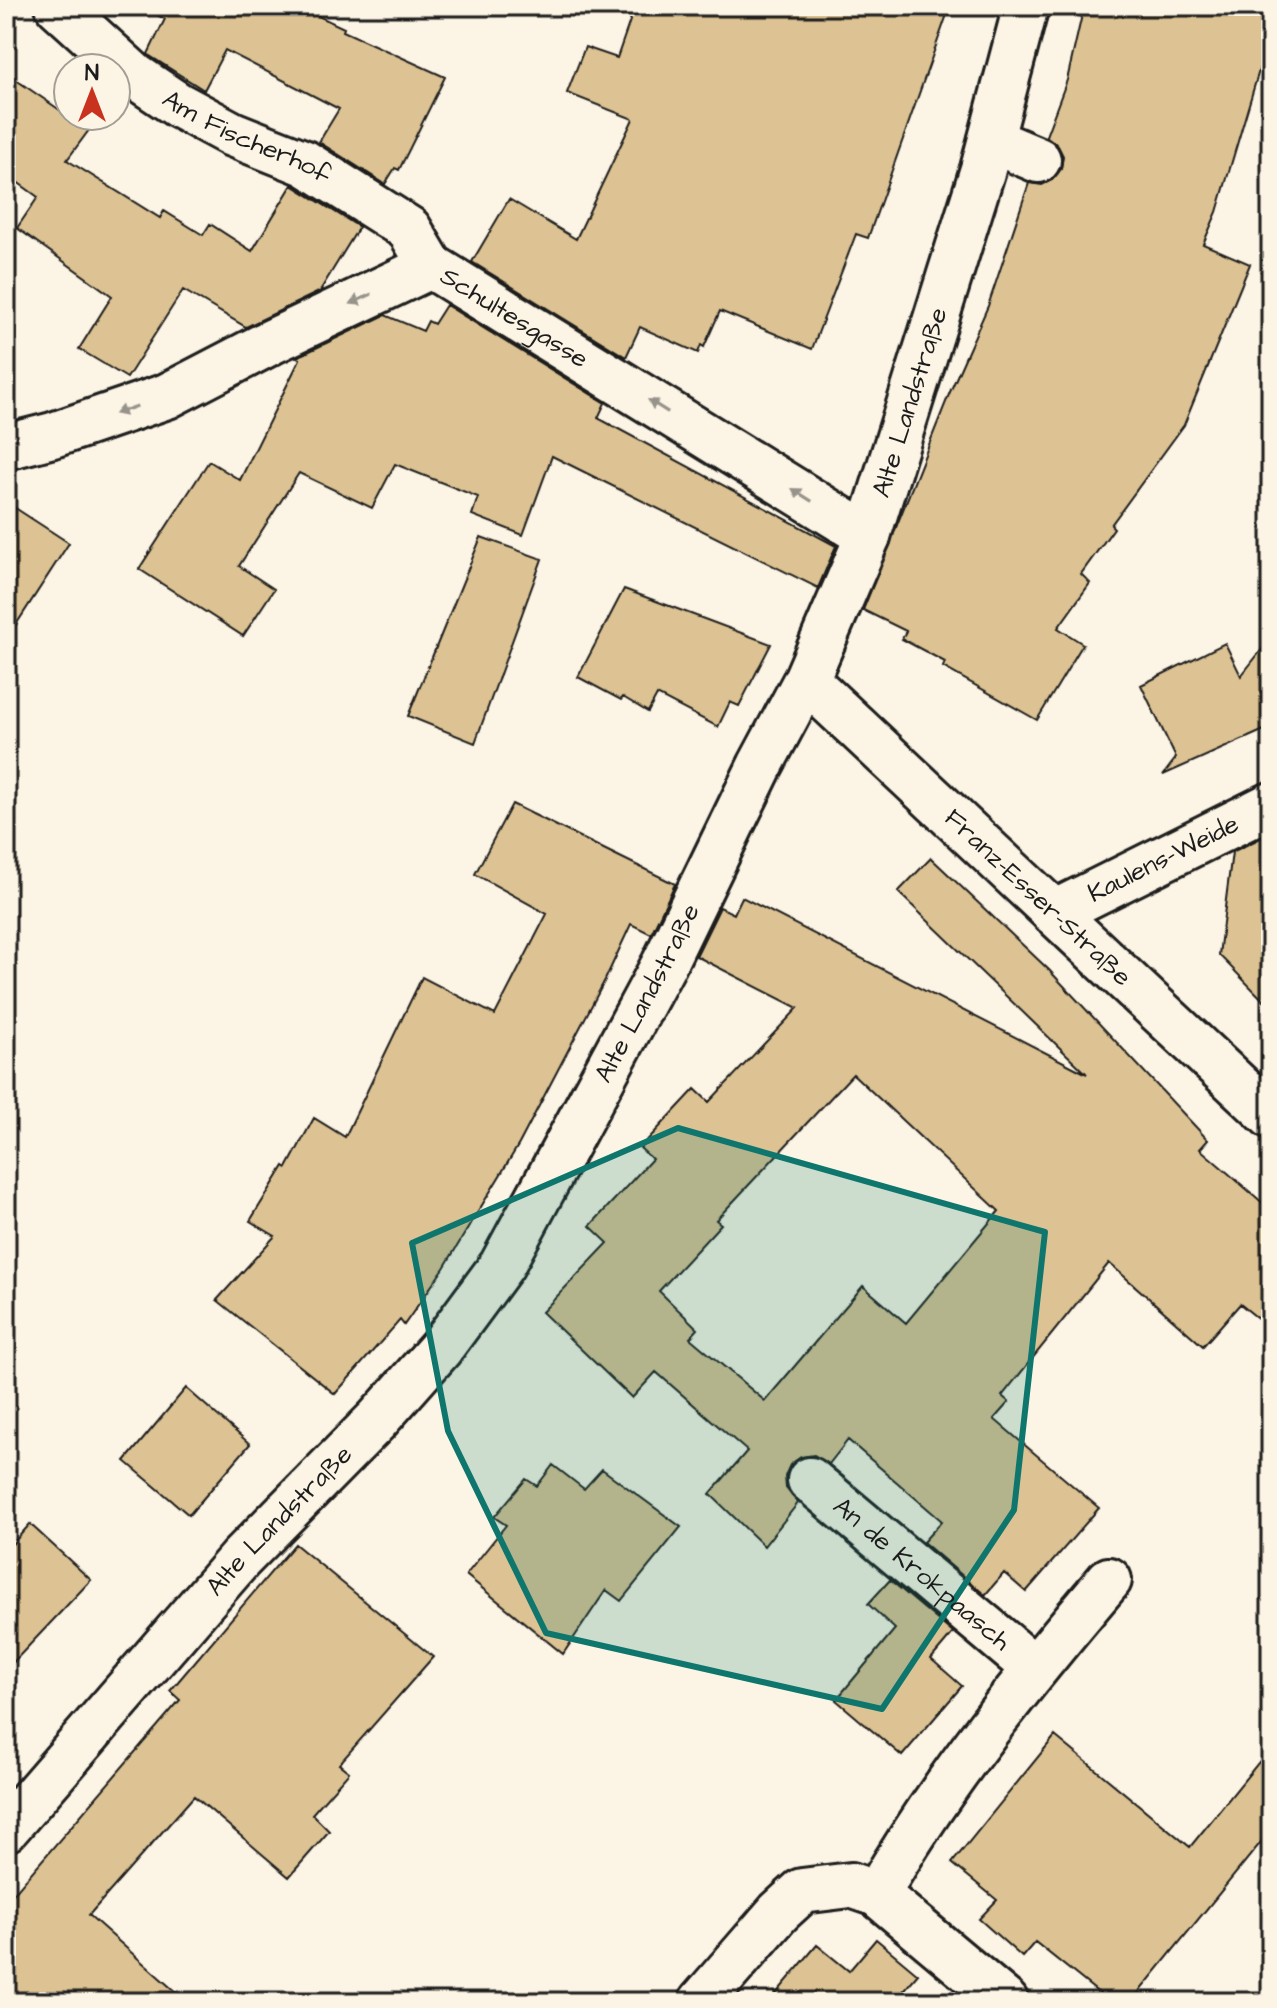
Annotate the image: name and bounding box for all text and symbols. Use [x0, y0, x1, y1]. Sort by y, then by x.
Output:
north arrow [52, 52, 132, 132]
text: N [85, 58, 99, 89]
street label: Am Fischerhof [155, 81, 339, 193]
street label: Schultesgasse [434, 258, 595, 377]
one-way arrow [349, 292, 372, 306]
street label: Alte Landstraße [863, 303, 957, 502]
one-way arrow [647, 400, 669, 414]
one-way arrow [114, 405, 138, 417]
one-way arrow [791, 488, 813, 502]
street label: Franz-Esser-Straße [936, 801, 1140, 994]
street label: Kaulens-Weide [1082, 806, 1245, 911]
street label: Alte Landstraße [586, 898, 709, 1089]
street label: Alte Landstraße [198, 1437, 360, 1604]
street label: An de Krokpaasch [825, 1489, 1019, 1659]

